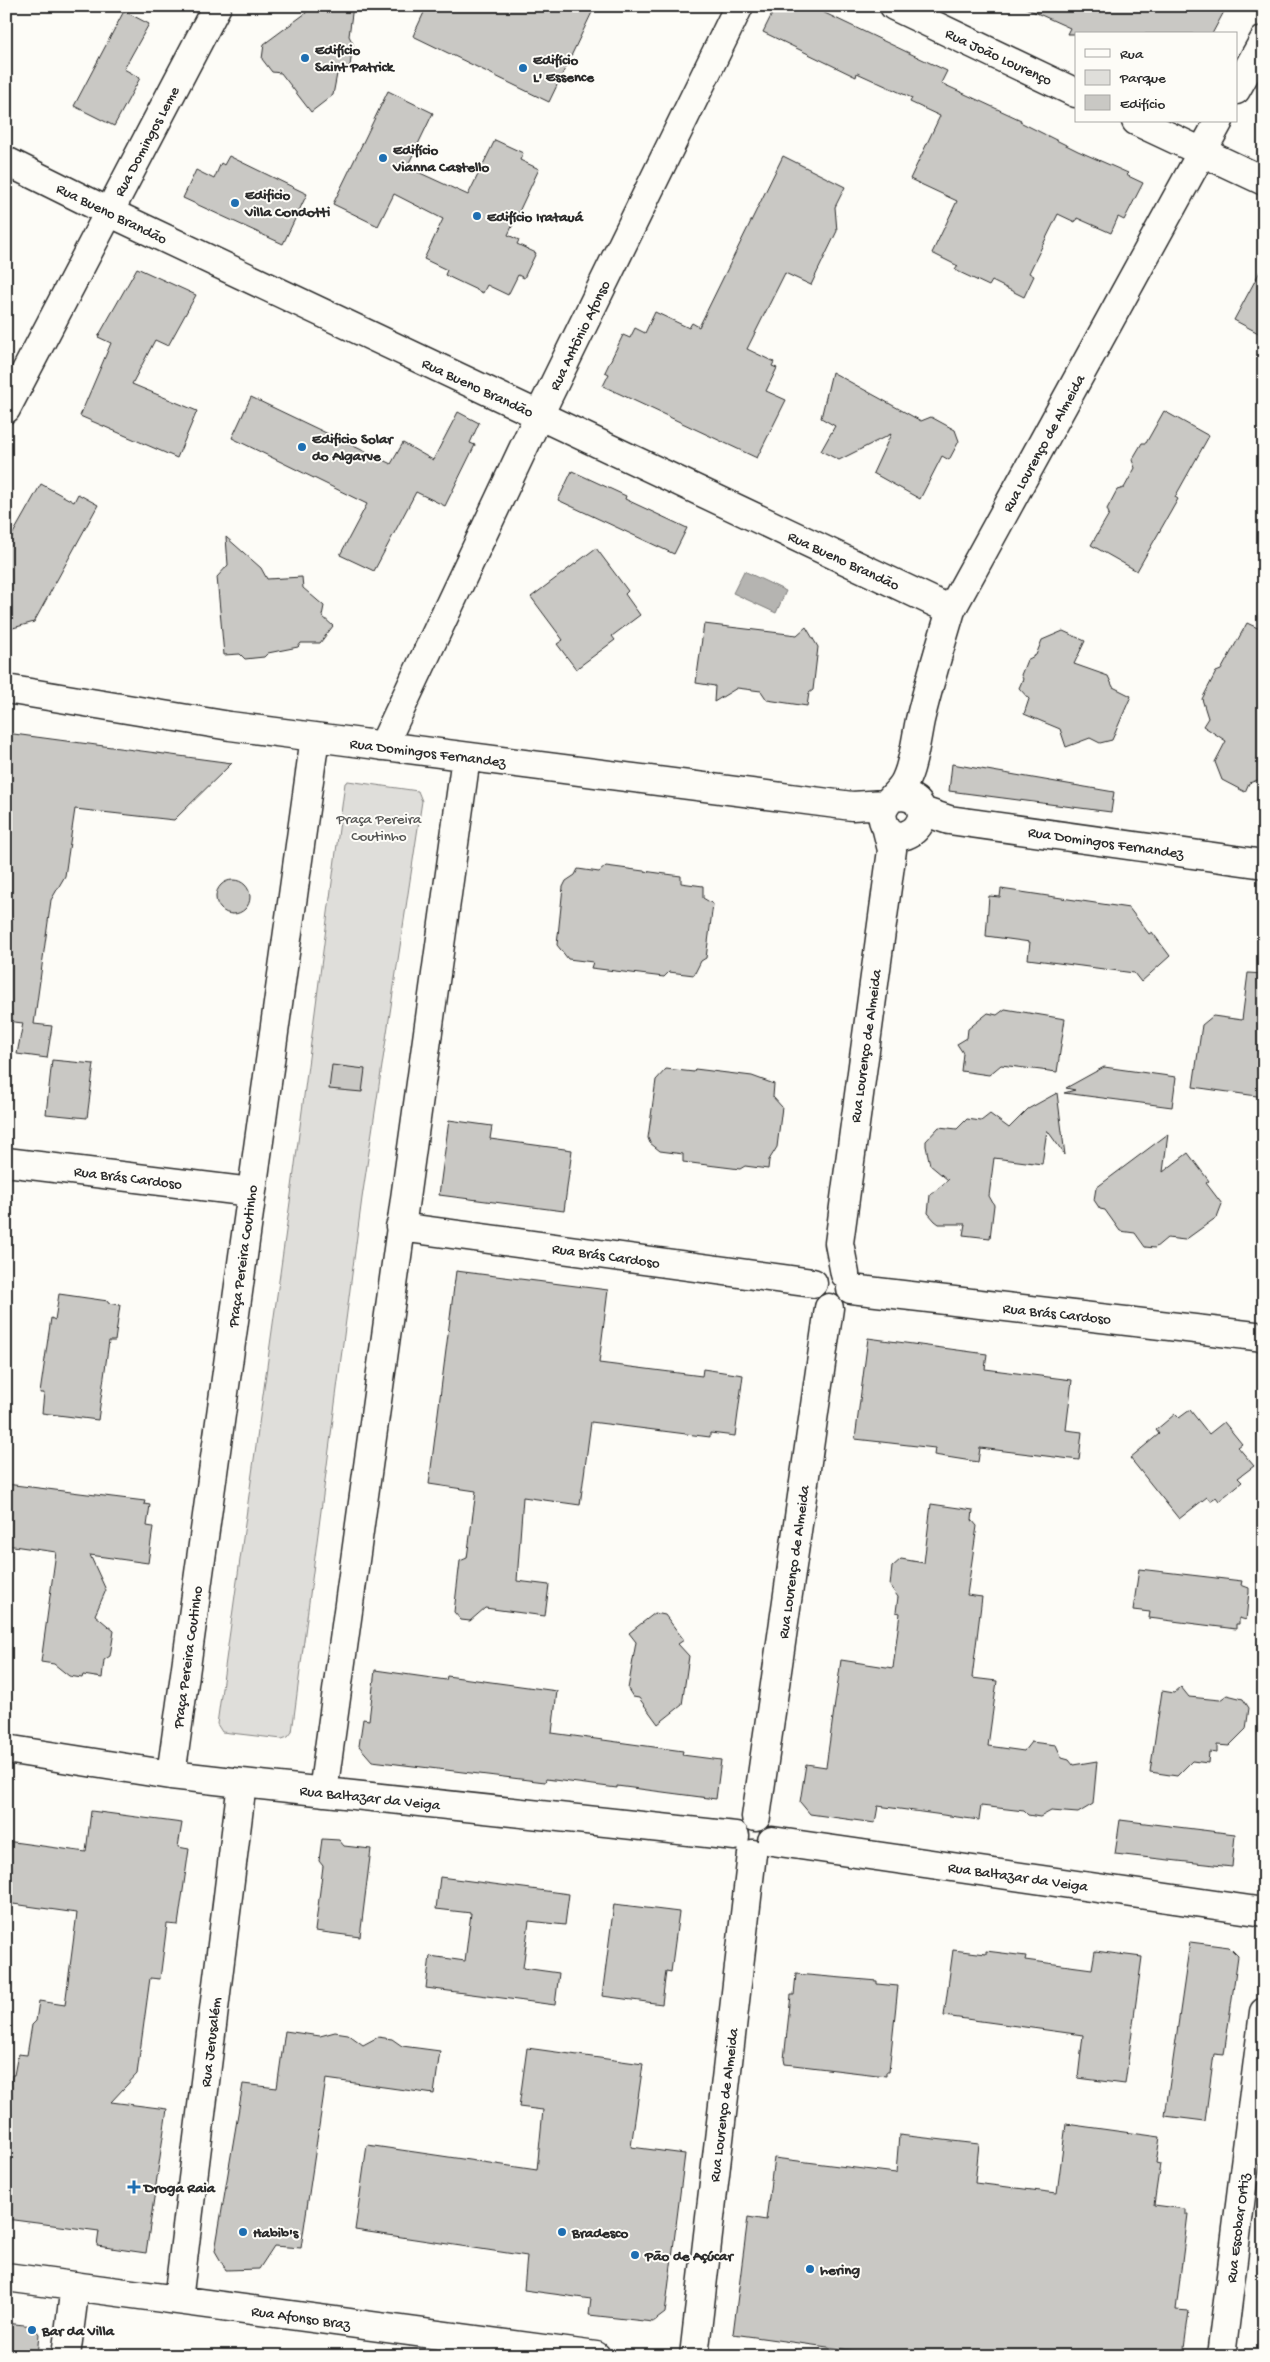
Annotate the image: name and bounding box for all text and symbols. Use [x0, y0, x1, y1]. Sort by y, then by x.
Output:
street label: Rua João Lourenço [942, 25, 1055, 90]
legend [1075, 32, 1238, 122]
place label: Edifício Saint Patrick [315, 42, 396, 77]
text: Rua [1120, 46, 1144, 64]
marker: Edifício Saint Patrick [299, 52, 311, 64]
place label: Edifício L' Essence [533, 52, 595, 87]
marker: Edifício L' Essence [517, 62, 529, 74]
text: Parque [1119, 70, 1166, 88]
street label: Rua Domingos Leme [111, 83, 185, 200]
text: Edifício [1120, 96, 1166, 114]
place label: Edifício Vianna Castello [392, 142, 490, 177]
marker: Edifício Vianna Castello [377, 152, 389, 164]
street label: Rua Bueno Brandão [53, 180, 170, 250]
place label: Edificio Villa Condotti [244, 187, 330, 222]
marker: Edificio Villa Condotti [229, 197, 241, 209]
place label: Edifício Iratauá [487, 209, 584, 227]
marker: Edifício Iratauá [471, 210, 483, 222]
street label: Rua Antônio Afonso [546, 278, 615, 394]
street label: Rua Bueno Brandão [419, 355, 536, 423]
street label: Rua Lourenço de Almeida [999, 371, 1090, 516]
place label: Edificio Solar do Algarve [312, 431, 394, 466]
marker: Edificio Solar do Algarve [296, 441, 308, 453]
street label: Rua Bueno Brandão [785, 528, 902, 596]
street label: Rua Domingos Fernandez [349, 735, 507, 773]
park label: Praça Pereira Coutinho [336, 811, 422, 846]
street label: Rua Domingos Fernandez [1027, 824, 1185, 864]
street label: Rua Lourenço de Almeida [847, 968, 887, 1124]
street label: Rua Brás Cardoso [73, 1163, 183, 1195]
street label: Praça Pereira Coutinho [225, 1184, 263, 1330]
street label: Rua Brás Cardoso [551, 1240, 661, 1273]
street label: Rua Brás Cardoso [1002, 1300, 1112, 1330]
street label: Rua Lourenço de Almeida [775, 1484, 815, 1640]
street label: Praça Pereira Coutinho [170, 1585, 208, 1731]
street label: Rua Baltazar da Veiga [299, 1783, 442, 1815]
street label: Rua Baltazar da Veiga [947, 1859, 1090, 1897]
street label: Rua Jerusalém [198, 1996, 226, 2088]
street label: Rua Lourenço de Almeida [707, 2027, 743, 2183]
street label: Rua Escobar Ortiz [1223, 2172, 1255, 2284]
place label: Droga Raia [142, 2180, 216, 2198]
marker: Droga Raia [128, 2181, 140, 2193]
place label: Habib's [253, 2225, 300, 2243]
place label: Bradesco [571, 2225, 628, 2243]
marker: Habib's [237, 2226, 249, 2238]
marker: Bradesco [556, 2226, 568, 2238]
place label: Pão de Açúcar [644, 2248, 734, 2266]
marker: Pão de Açúcar [629, 2249, 641, 2261]
place label: hering [820, 2262, 860, 2280]
marker: hering [804, 2263, 816, 2275]
street label: Rua Afonso Braz [250, 2303, 352, 2335]
place label: Bar da Villa [41, 2323, 115, 2341]
marker: Bar da Villa [26, 2324, 38, 2336]

